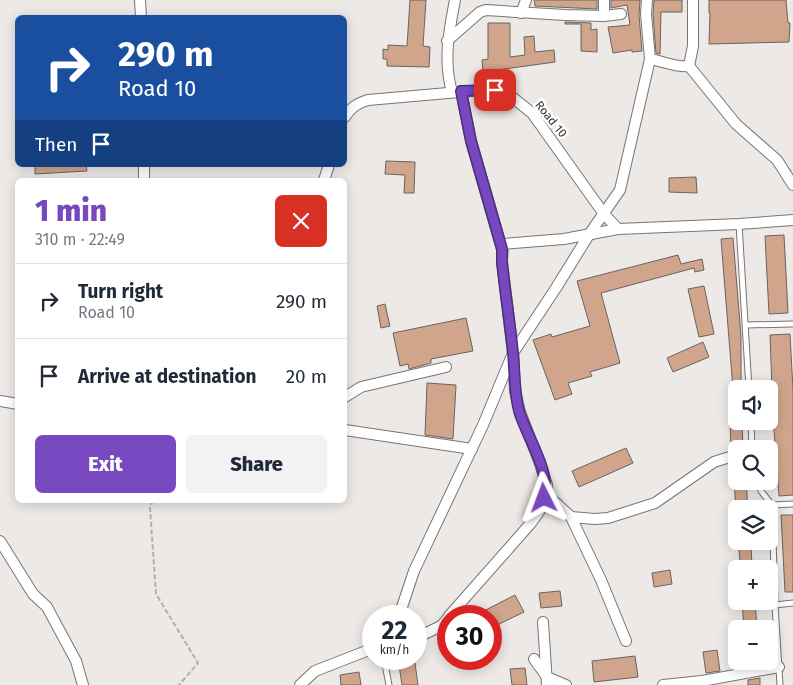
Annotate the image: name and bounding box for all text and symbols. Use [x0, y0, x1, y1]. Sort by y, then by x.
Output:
text: 290 m [118, 33, 214, 75]
icon: right [35, 35, 100, 100]
pin [474, 69, 516, 111]
text: Road 10 [118, 75, 196, 102]
icon: arrive [481, 76, 509, 104]
street label: Road 10 [532, 98, 570, 140]
icon: arrive [87, 130, 115, 158]
text: Then [35, 133, 77, 156]
text: 1 min [35, 193, 107, 229]
button: close [275, 195, 327, 247]
text: 310 m · 22:49 [35, 230, 125, 249]
text: Turn right [78, 280, 163, 303]
icon: right [35, 287, 63, 315]
text: 290 m [276, 290, 327, 313]
text: Road 10 [78, 303, 135, 322]
icon: arrive [35, 362, 63, 390]
text: Arrive at destination [78, 365, 257, 388]
text: 20 m [286, 365, 327, 388]
map controls [728, 380, 778, 670]
button: sound [728, 380, 778, 430]
button: Exit [35, 435, 176, 493]
button: Share [186, 435, 327, 493]
button: search [728, 440, 778, 490]
position arrow [517, 471, 569, 523]
button: layers [728, 500, 778, 550]
button: + [728, 560, 778, 610]
speed limit sign: 30 [437, 605, 502, 670]
text: 22 [382, 616, 407, 646]
button: − [728, 620, 778, 670]
text: km/h [380, 643, 409, 657]

